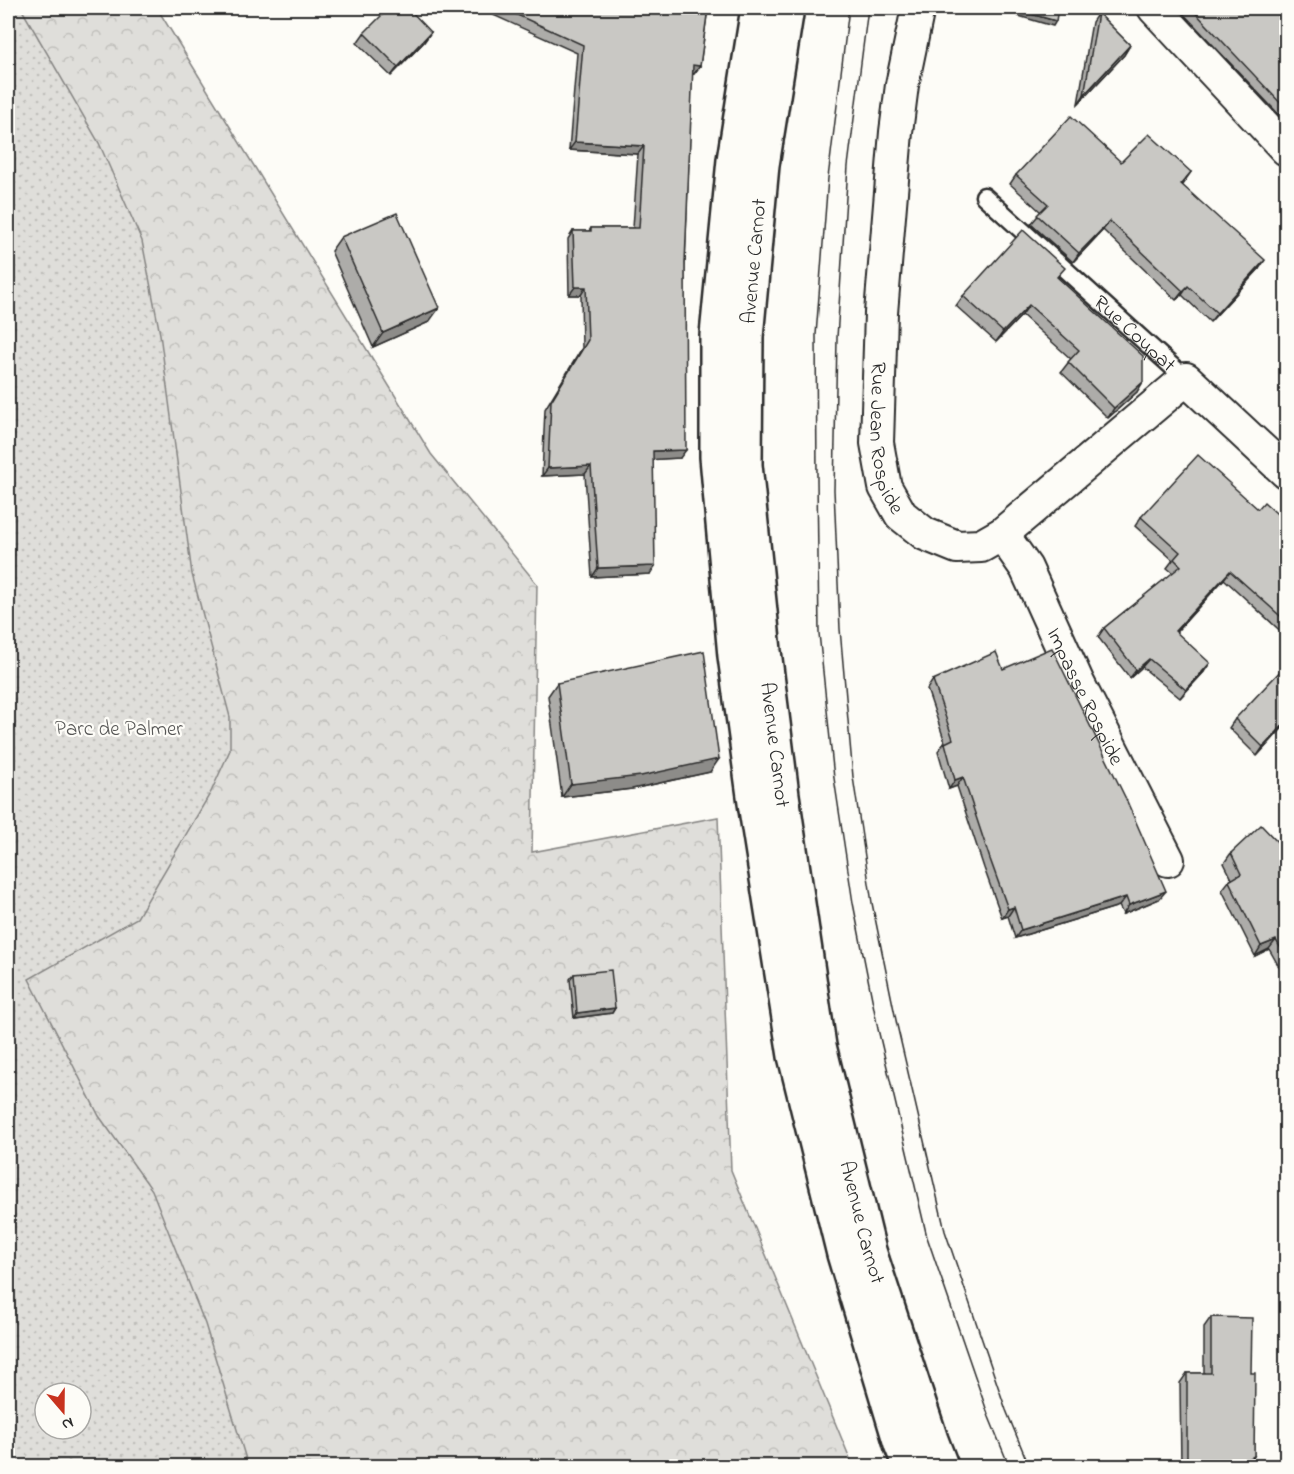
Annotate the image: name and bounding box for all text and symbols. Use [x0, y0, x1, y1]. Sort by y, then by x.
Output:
street label: Avenue Carnot [735, 197, 775, 325]
street label: Rue Coupat [1086, 289, 1182, 380]
street label: Rue Jean Rospide [860, 362, 911, 521]
street label: Impasse Rospide [1038, 623, 1131, 772]
street label: Avenue Carnot [751, 681, 797, 809]
park label: Parc de Palmer [55, 715, 183, 745]
street label: Avenue Carnot [831, 1158, 892, 1288]
north arrow [33, 1381, 93, 1441]
text: N [58, 1410, 77, 1436]

